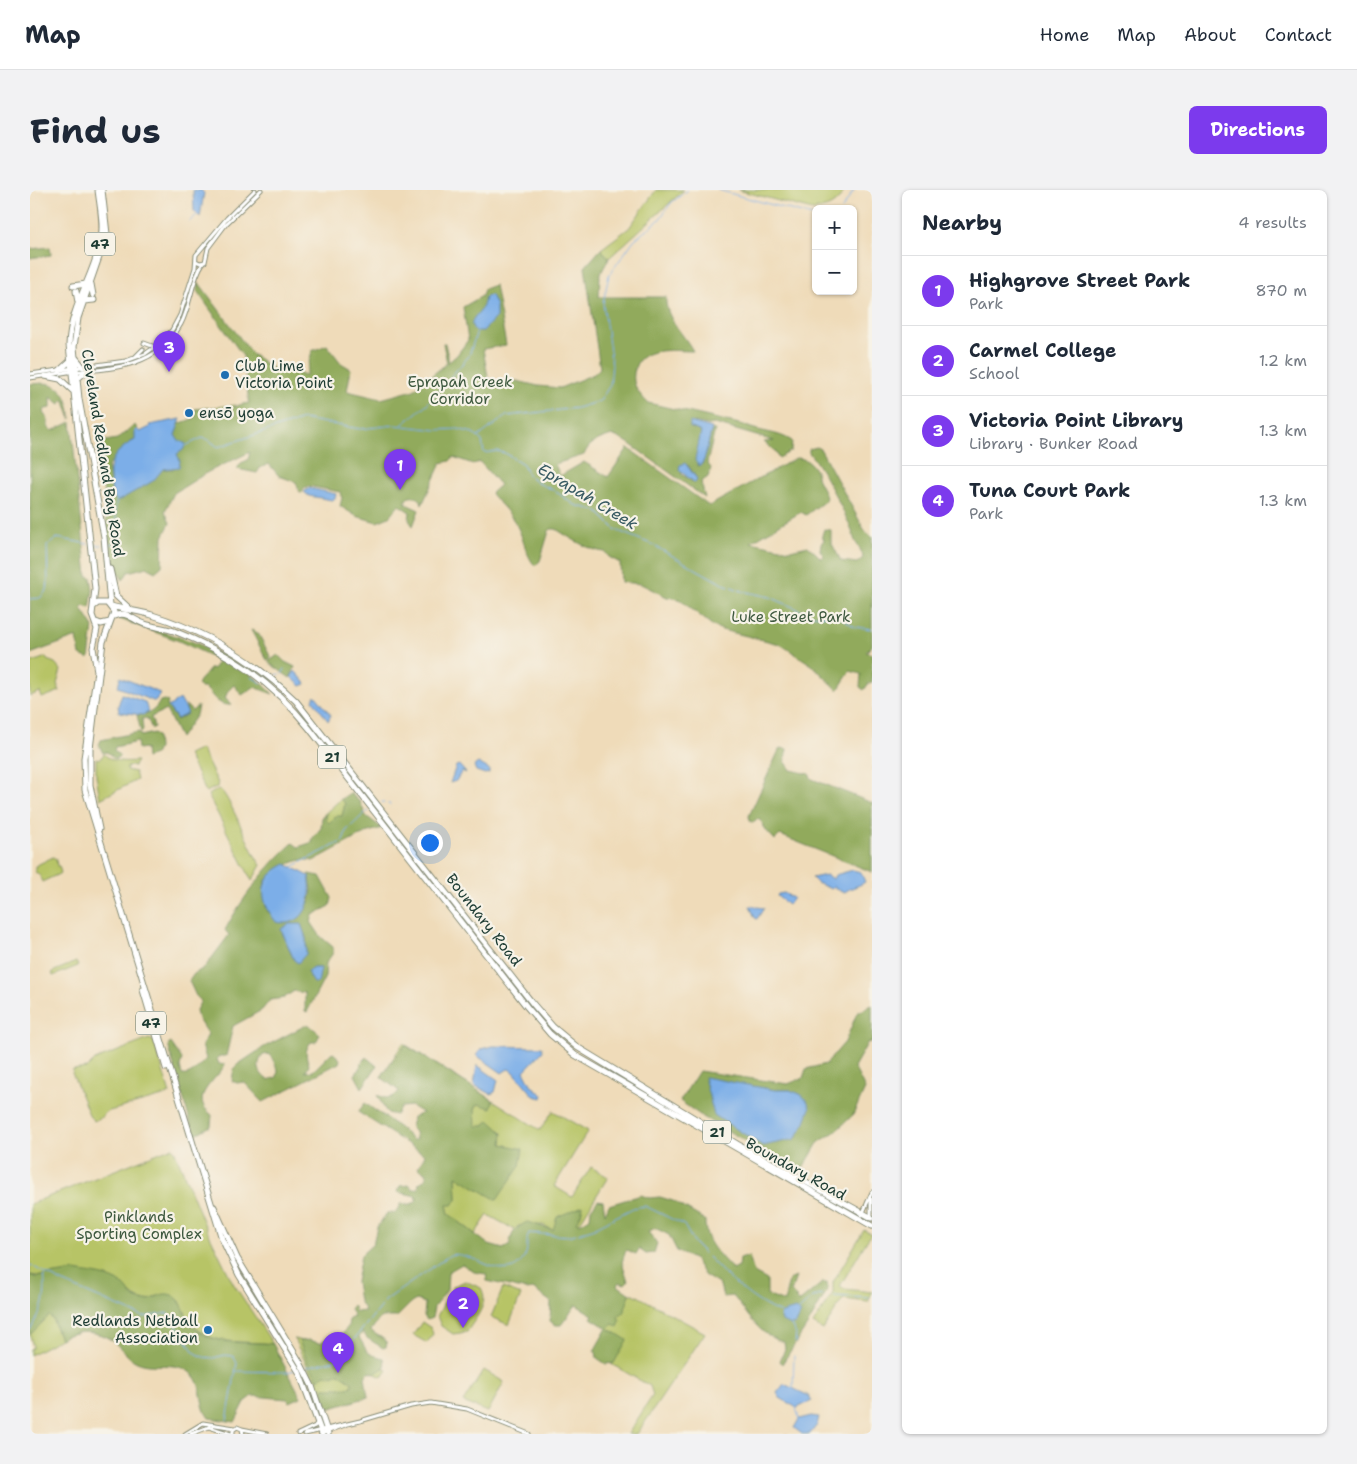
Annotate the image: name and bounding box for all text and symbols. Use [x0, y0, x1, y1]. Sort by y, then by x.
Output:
text: Map [25, 19, 81, 51]
text: Home [1040, 23, 1089, 47]
text: Map [1117, 23, 1156, 47]
text: About [1184, 23, 1237, 47]
text: Contact [1265, 23, 1332, 47]
button: Directions [1189, 106, 1327, 154]
text: Find us [30, 107, 161, 154]
map controls [812, 205, 857, 295]
button: + [812, 205, 857, 250]
text: Nearby [922, 209, 1002, 237]
text: 4 results [1238, 212, 1307, 233]
road number: 47 [85, 232, 115, 256]
button: − [812, 250, 857, 295]
text: Highgrove Street Park [969, 268, 1190, 293]
text: 1 [934, 280, 942, 301]
text: 870 m [1256, 280, 1307, 301]
text: Park [969, 293, 1003, 314]
pin: 3 [153, 331, 185, 372]
text: Carmel College [969, 338, 1116, 363]
street label: Cleveland Redland Bay Road [77, 348, 129, 559]
text: 2 [932, 350, 944, 371]
text: 1.2 km [1259, 350, 1307, 371]
place label: Club Lime Victoria Point [235, 356, 333, 393]
text: School [969, 363, 1019, 384]
marker: Club Lime Victoria Point [219, 369, 231, 381]
park label: Eprapah Creek Corridor [407, 372, 513, 409]
place label: ensō yoga [199, 403, 275, 423]
marker: ensō yoga [183, 407, 195, 419]
text: Victoria Point Library [969, 408, 1183, 433]
text: 3 [932, 420, 944, 441]
text: 1.3 km [1259, 420, 1307, 441]
text: Library · Bunker Road [969, 433, 1138, 454]
pin: 1 [384, 449, 416, 490]
water label: Eprapah Creek [534, 458, 642, 535]
text: Tuna Court Park [969, 478, 1130, 503]
text: 4 [932, 490, 944, 511]
text: 1.3 km [1259, 490, 1307, 511]
text: Park [969, 503, 1003, 524]
park label: Luke Street Park [731, 607, 851, 627]
road number: 21 [318, 746, 346, 768]
your location [417, 830, 443, 856]
street label: Boundary Road [442, 870, 527, 971]
road number: 47 [136, 1011, 166, 1034]
road number: 21 [703, 1120, 731, 1144]
street label: Boundary Road [742, 1133, 850, 1205]
park label: Pinklands Sporting Complex [76, 1207, 202, 1244]
pin: 2 [447, 1287, 479, 1328]
place label: Redlands Netball Association [72, 1311, 198, 1348]
marker: Redlands Netball Association [202, 1324, 214, 1336]
pin: 4 [322, 1332, 354, 1373]

